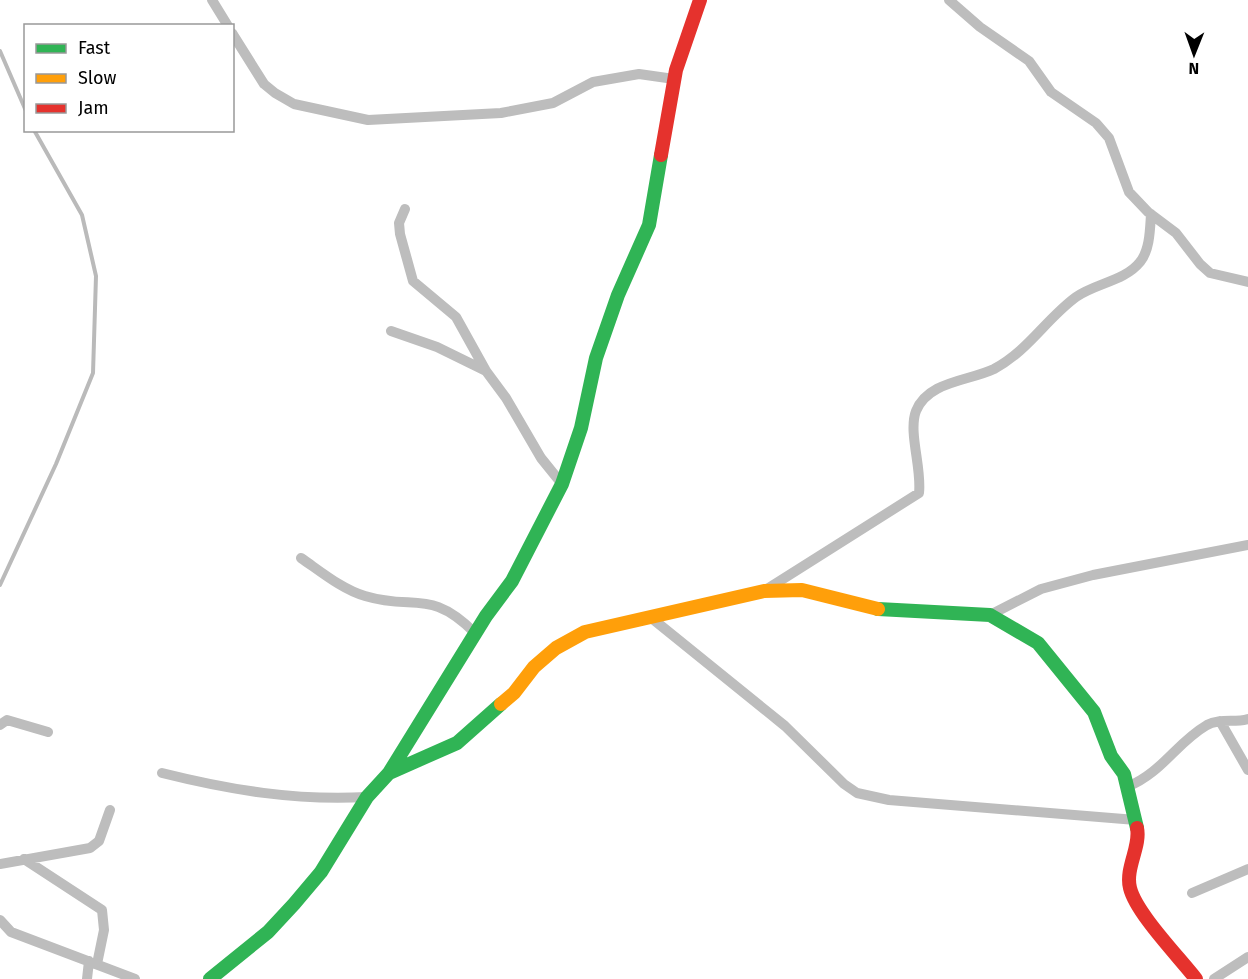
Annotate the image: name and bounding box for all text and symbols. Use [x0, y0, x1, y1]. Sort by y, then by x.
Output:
legend [24, 24, 234, 132]
north arrow [1164, 24, 1224, 84]
text: Fast [78, 37, 111, 59]
text: N [1188, 59, 1199, 78]
text: Slow [78, 67, 117, 89]
text: Jam [78, 97, 109, 119]

